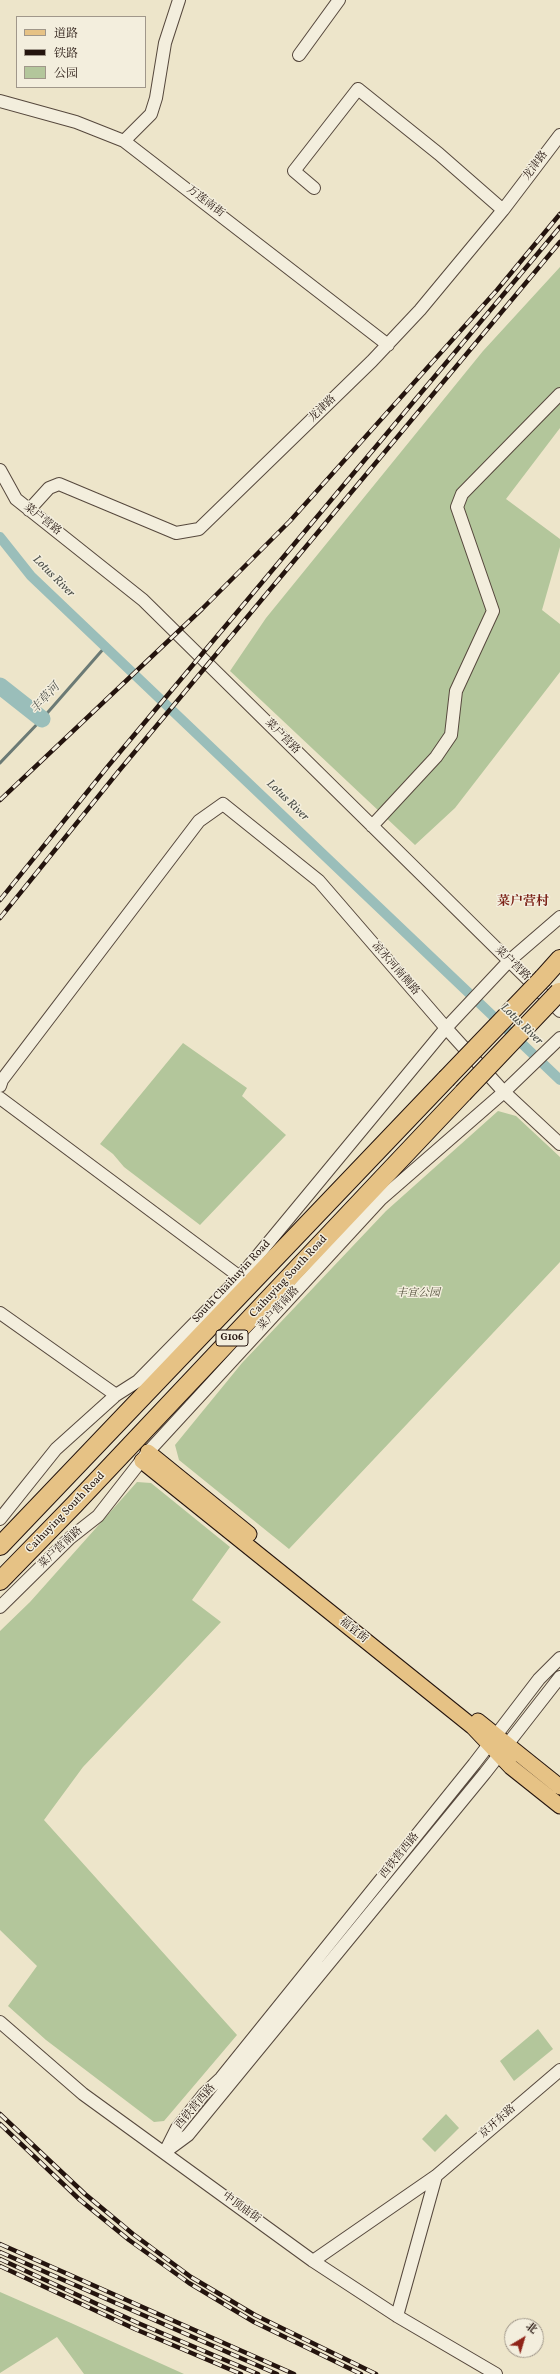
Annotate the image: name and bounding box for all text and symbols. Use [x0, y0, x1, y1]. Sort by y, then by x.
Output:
legend [16, 16, 146, 88]
text: 道路 [54, 26, 78, 42]
text: 铁路 [54, 46, 78, 62]
text: 公园 [54, 66, 78, 82]
street label: 龙津路 [521, 149, 551, 183]
street label: 万莲南街 [183, 183, 227, 221]
street label: 龙津路 [307, 393, 339, 425]
street label: 菜户营路 [21, 501, 63, 539]
water label: Lotus River [29, 553, 77, 601]
water label: 丰草河 [29, 681, 63, 717]
street label: 菜户营路 [262, 717, 302, 757]
water label: Lotus River [263, 777, 311, 825]
district label: 菜户营村 [497, 895, 549, 911]
street label: 凉水河南侧路 [368, 940, 422, 998]
street label: 菜户营路 [492, 944, 532, 984]
water label: Lotus River [497, 1001, 545, 1049]
street label: Caihuying South Road [247, 1233, 331, 1321]
street label: South Chaihuyin Road [190, 1238, 274, 1326]
street label: 菜户营南路 [255, 1284, 303, 1334]
park label: 丰宜公园 [396, 1287, 440, 1301]
road number: G106 [216, 1330, 248, 1346]
street label: Caihuying South Road [24, 1470, 108, 1556]
street label: 菜户营南路 [36, 1524, 86, 1572]
street label: 福宜街 [336, 1615, 370, 1647]
street label: 西铁营西路 [378, 1830, 422, 1882]
street label: 西铁营西路 [173, 2082, 219, 2132]
street label: 京开东路 [477, 2103, 519, 2141]
street label: 中顶庙街 [219, 2190, 263, 2226]
north arrow [504, 2318, 544, 2358]
text: 北 [522, 2320, 540, 2338]

